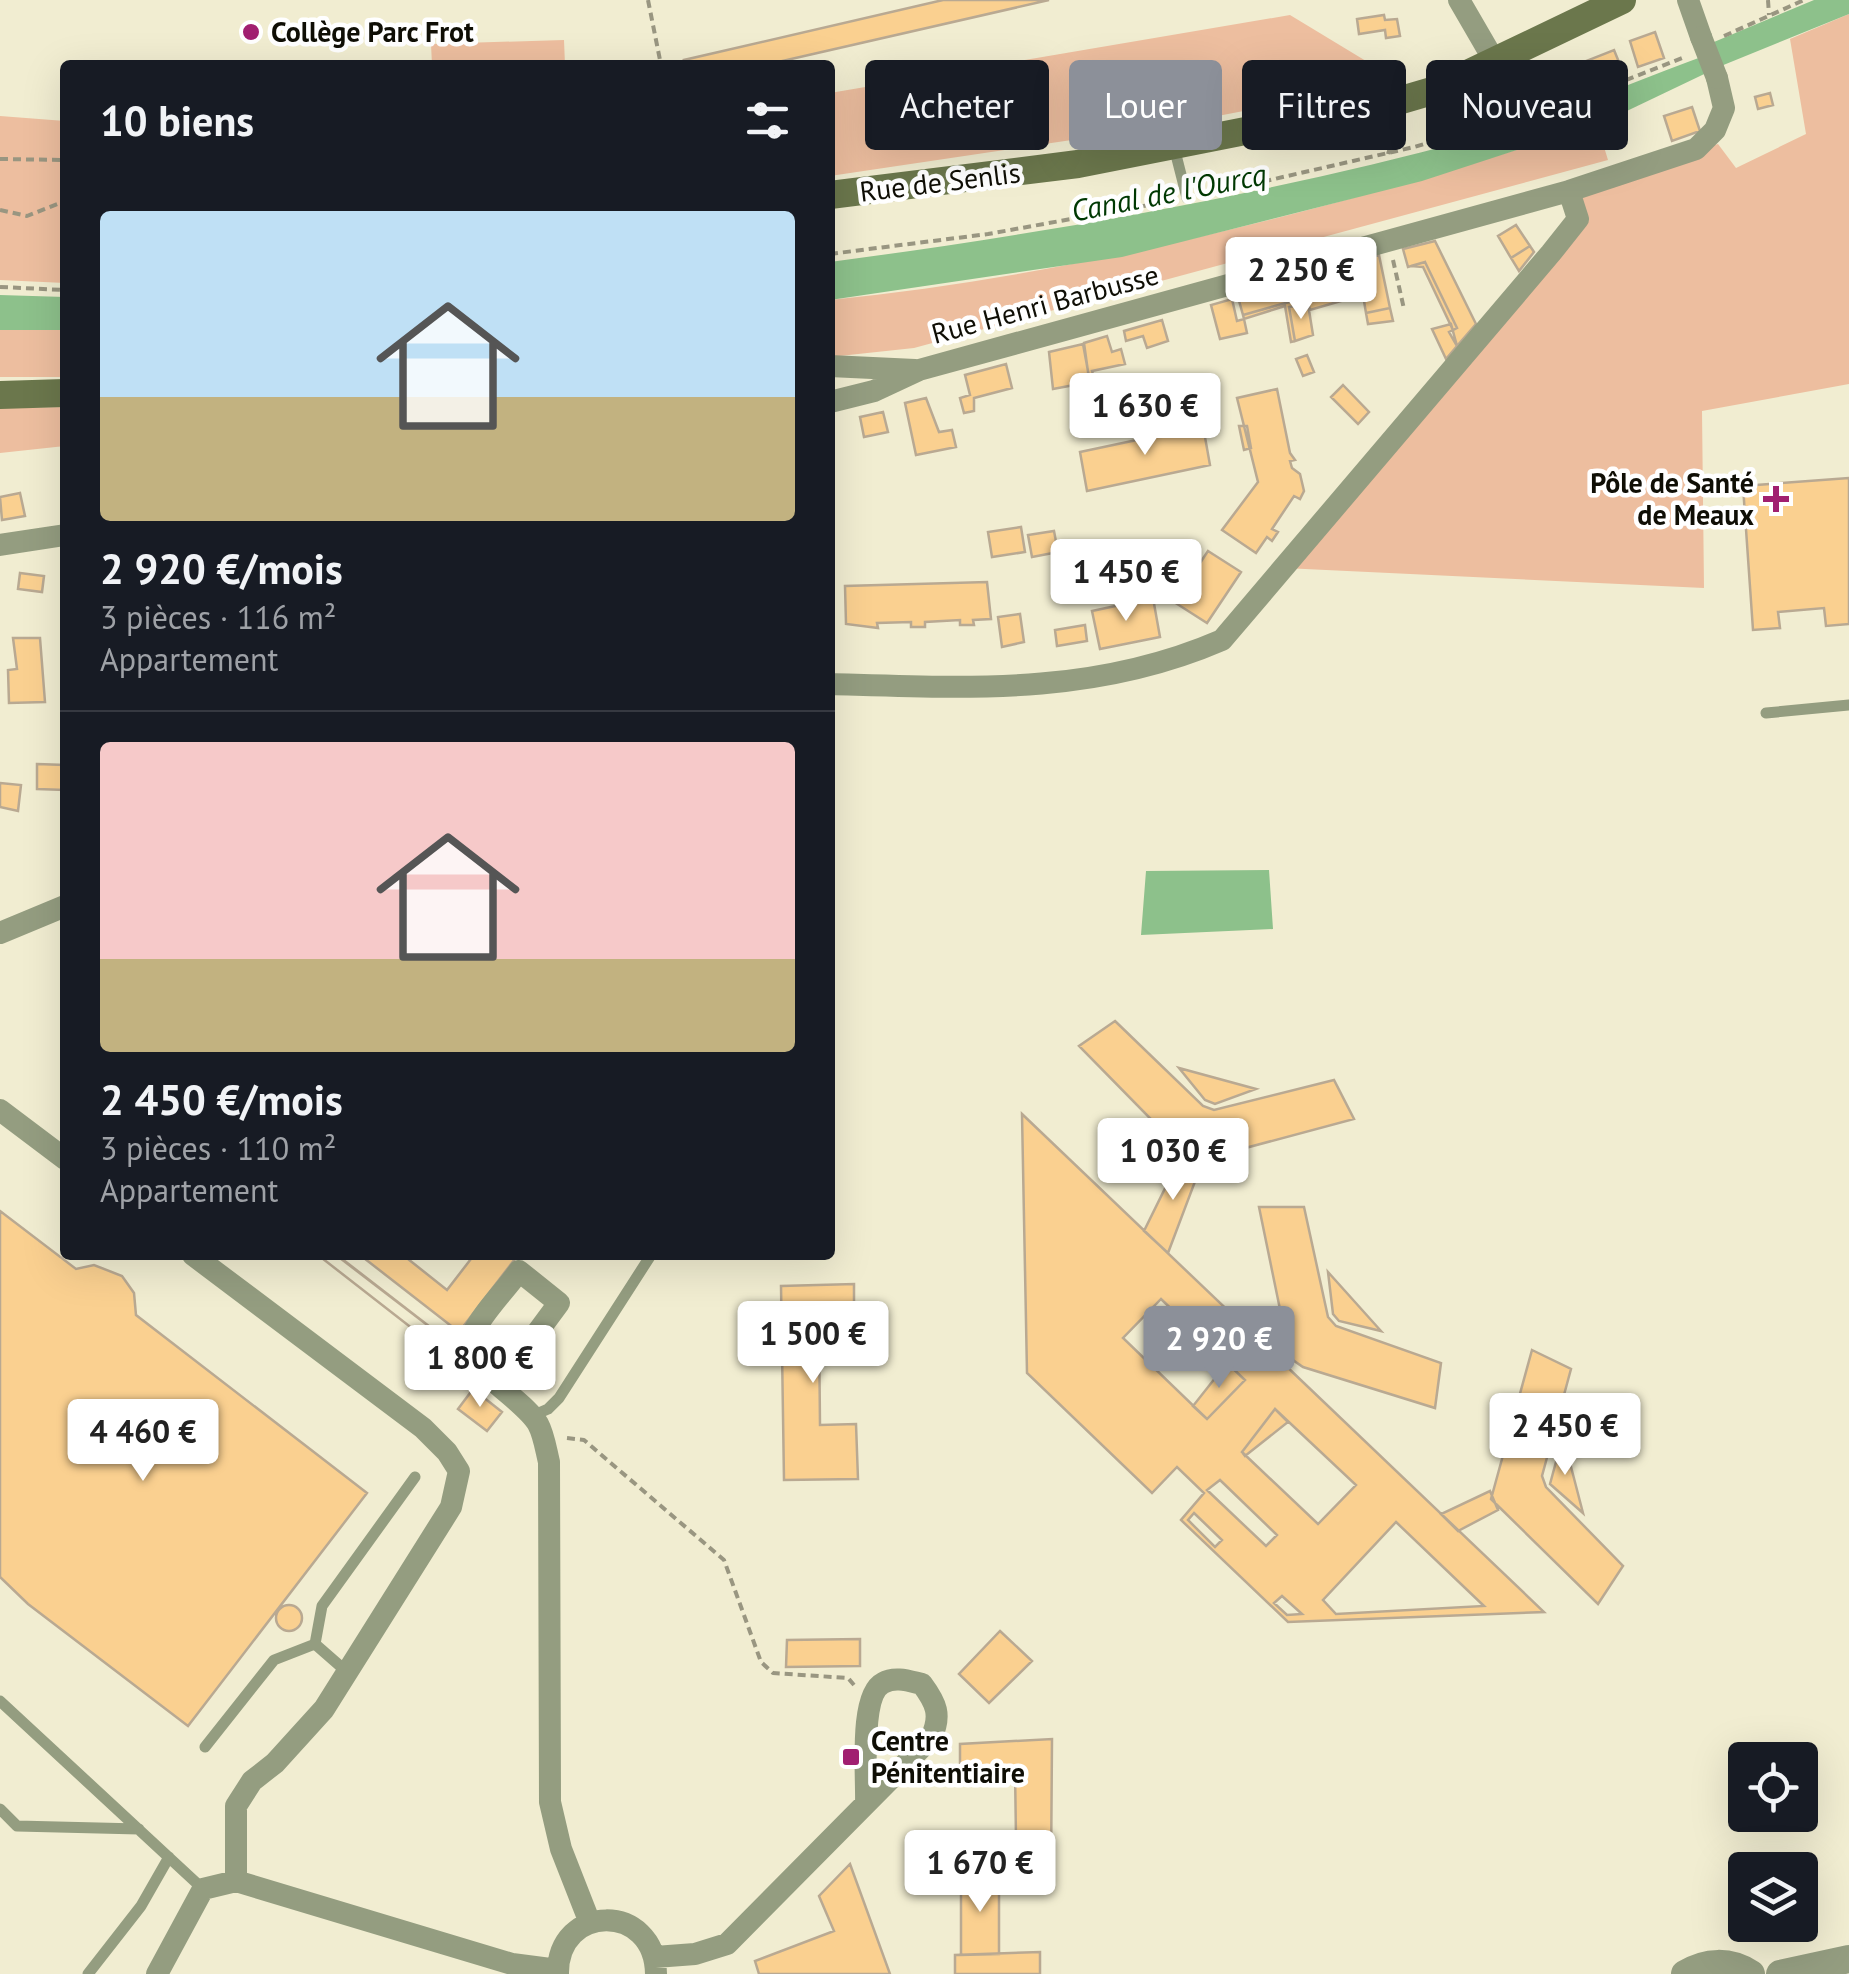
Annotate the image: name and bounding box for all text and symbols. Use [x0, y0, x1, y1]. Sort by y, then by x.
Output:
place label: Collège Parc Frot [271, 13, 474, 50]
marker: Collège Parc Frot [240, 21, 262, 43]
chip: Acheter [865, 60, 1049, 150]
chip: Louer [1069, 60, 1222, 150]
chip: Filtres [1242, 60, 1406, 150]
chip: Nouveau [1426, 60, 1628, 150]
text: 10 biens [100, 93, 254, 148]
icon: filters [740, 93, 795, 148]
street label: Rue de Senlis [857, 153, 1023, 210]
water label: Canal de l'Ourcq [1068, 154, 1270, 230]
pin: 2 250 € [1209, 237, 1393, 322]
text: 2 250 € [1248, 248, 1354, 290]
street label: Rue Henri Barbusse [927, 255, 1163, 352]
icon: home [358, 276, 538, 456]
pin: 1 630 € [1053, 373, 1237, 458]
text: 1 630 € [1092, 384, 1198, 426]
place label: Pôle de Santé de Meaux [1590, 464, 1754, 533]
marker: Pôle de Santé de Meaux [1763, 486, 1789, 512]
pin: 1 450 € [1034, 539, 1218, 624]
text: 2 920 €/mois [100, 541, 343, 596]
text: 1 450 € [1073, 550, 1179, 592]
text: 3 pièces · 116 m² [100, 596, 336, 638]
text: Appartement [100, 638, 278, 680]
icon: home [358, 807, 538, 987]
text: 2 450 €/mois [100, 1072, 343, 1127]
pin: 1 030 € [1081, 1118, 1265, 1203]
text: 3 pièces · 110 m² [100, 1127, 336, 1169]
text: 1 030 € [1120, 1129, 1226, 1171]
text: Appartement [100, 1169, 278, 1211]
pin: 1 500 € [721, 1301, 905, 1386]
pin: 2 920 € [1127, 1306, 1311, 1391]
text: 1 500 € [760, 1312, 866, 1354]
text: 2 920 € [1166, 1317, 1272, 1359]
pin: 1 800 € [388, 1325, 572, 1410]
text: 1 800 € [427, 1336, 533, 1378]
pin: 2 450 € [1473, 1393, 1657, 1478]
pin: 4 460 € [51, 1399, 235, 1484]
text: 2 450 € [1512, 1404, 1618, 1446]
text: 4 460 € [90, 1410, 196, 1452]
place label: Centre Pénitentiaire [871, 1722, 1025, 1791]
map controls [1728, 1742, 1818, 1942]
button: locate [1728, 1742, 1818, 1832]
marker: Centre Pénitentiaire [840, 1746, 862, 1768]
pin: 1 670 € [888, 1830, 1072, 1915]
text: 1 670 € [927, 1841, 1033, 1883]
button: layers [1728, 1852, 1818, 1942]

